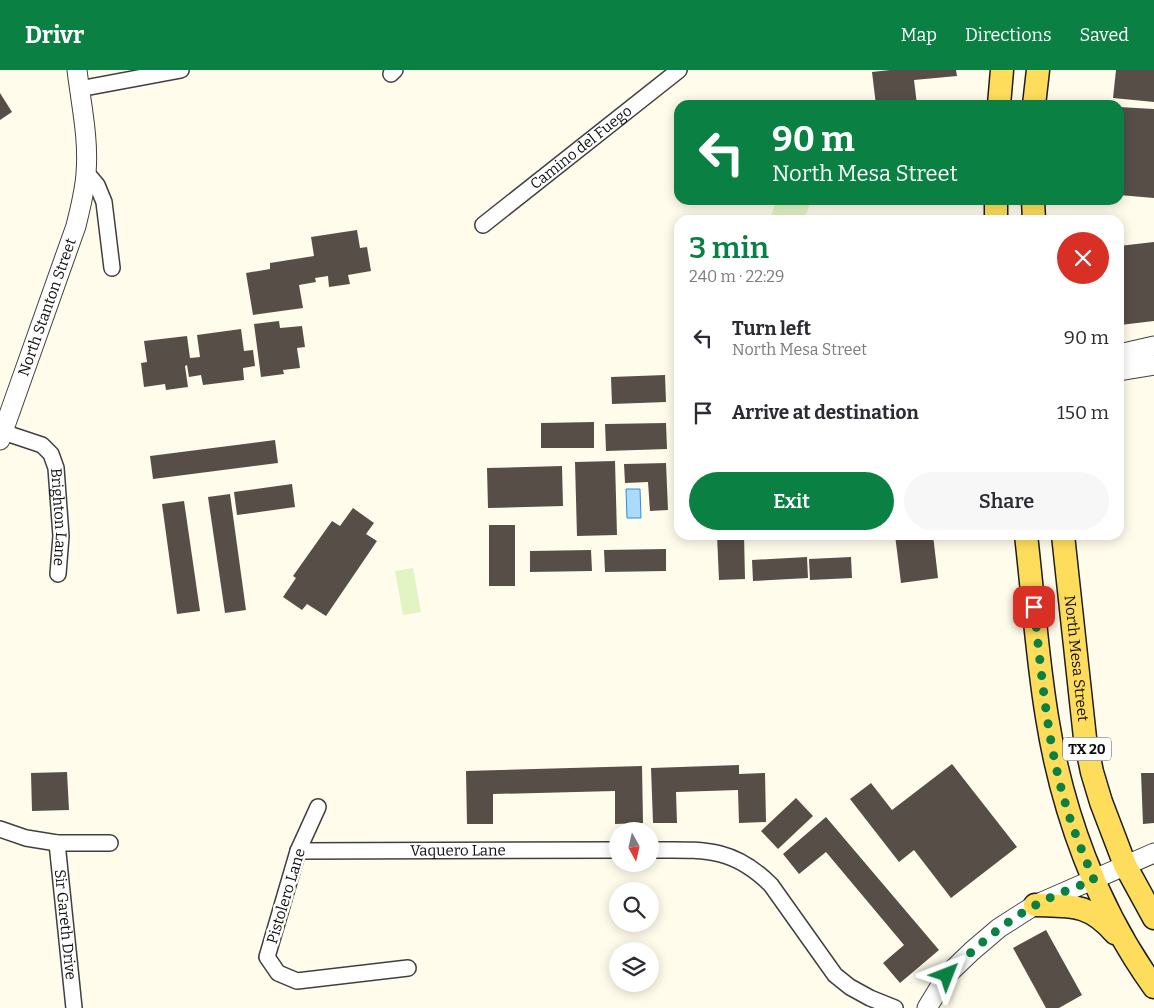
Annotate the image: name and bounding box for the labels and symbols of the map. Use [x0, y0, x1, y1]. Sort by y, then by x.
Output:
street label: Camino del Fuego [527, 102, 636, 193]
street label: North Stanton Street [14, 235, 80, 379]
street label: Brighton Lane [47, 467, 70, 567]
pin [1013, 586, 1055, 628]
street label: North Mesa Street [1061, 594, 1092, 723]
road number: TX 20 [1063, 738, 1111, 761]
north arrow [609, 822, 659, 872]
street label: Vaquero Lane [410, 841, 506, 860]
street label: Pistolero Lane [263, 846, 309, 946]
street label: Sir Gareth Drive [51, 868, 80, 981]
position arrow [920, 948, 972, 1000]

